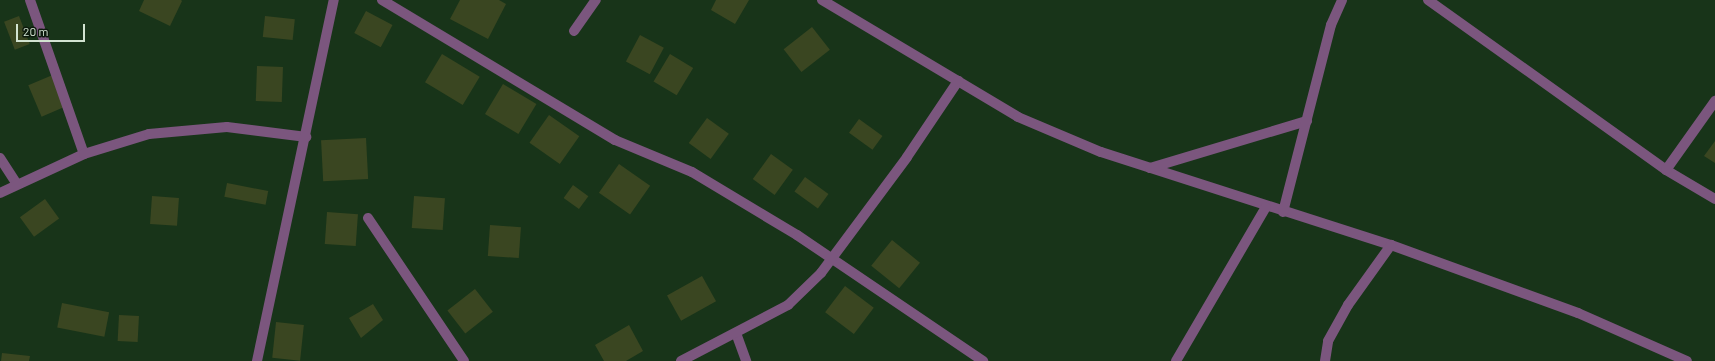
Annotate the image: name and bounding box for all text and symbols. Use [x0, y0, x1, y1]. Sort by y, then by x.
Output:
scale bar [18, 16, 87, 42]
text: 20 m [23, 24, 49, 38]

